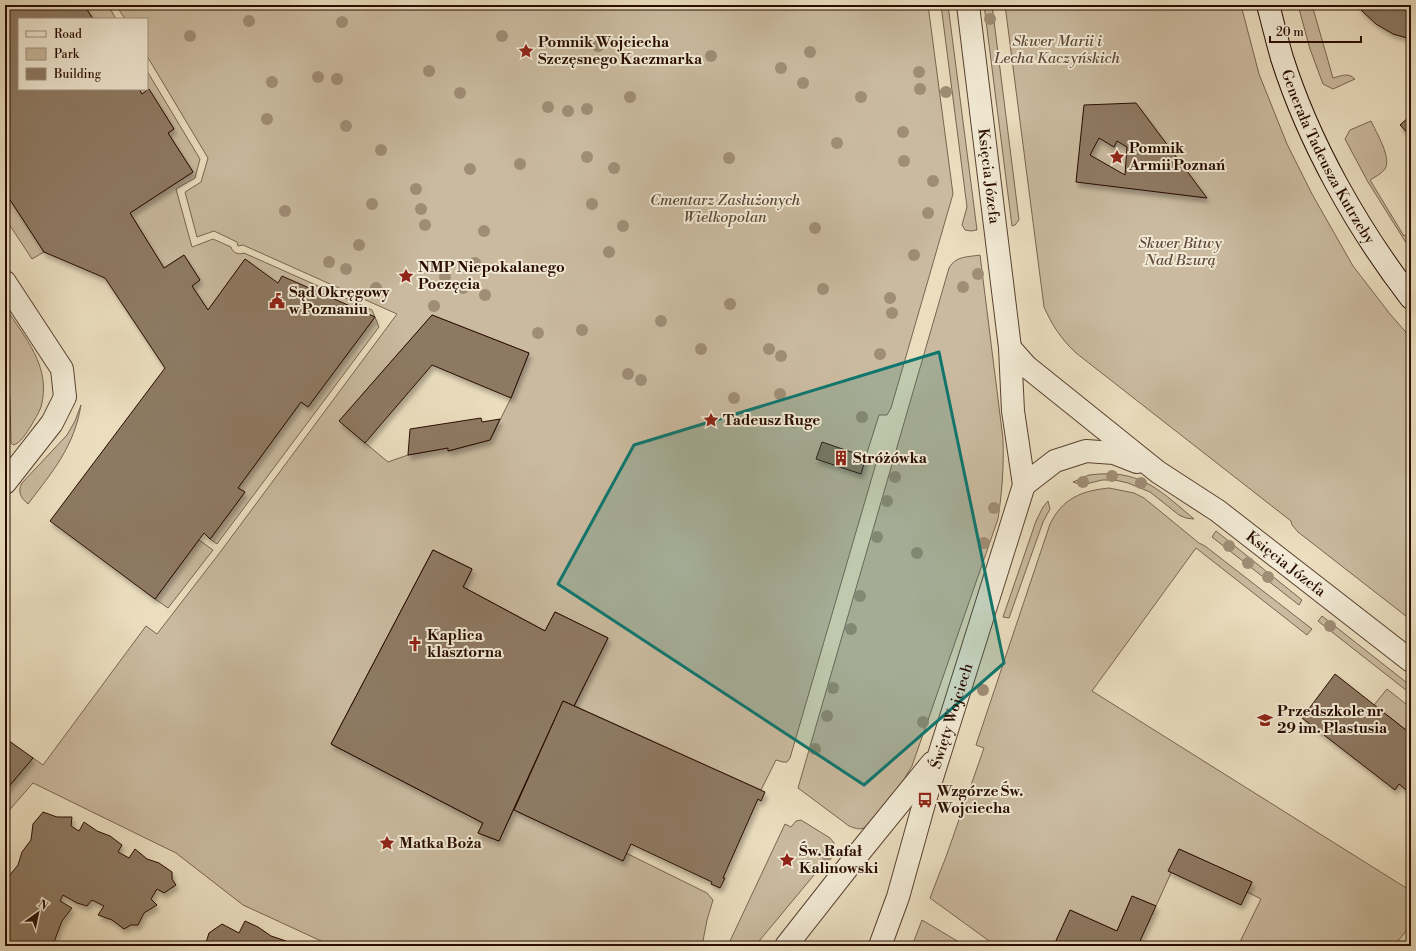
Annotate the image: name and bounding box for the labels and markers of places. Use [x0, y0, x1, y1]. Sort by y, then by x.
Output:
place label: Pomnik Wojciecha Szczęsnego Kaczmarka [538, 33, 703, 69]
place icon: Pomnik Wojciecha Szczęsnego Kaczmarka [517, 42, 535, 60]
place label: Pomnik Armii Poznań [1128, 139, 1226, 175]
place icon: Pomnik Armii Poznań [1108, 148, 1126, 166]
place label: NMP Niepokalanego Poczęcia [418, 258, 565, 294]
place icon: NMP Niepokalanego Poczęcia [397, 267, 415, 285]
place label: Sąd Okręgowy w Poznaniu [288, 283, 390, 319]
public building icon: Sąd Okręgowy w Poznaniu [268, 292, 286, 310]
place icon: Tadeusz Ruge [702, 411, 720, 429]
place label: Tadeusz Ruge [723, 411, 820, 430]
building icon: Stróżówka [832, 449, 850, 467]
place label: Stróżówka [853, 449, 928, 468]
place label: Kaplica klasztorna [427, 626, 503, 662]
church icon: Kaplica klasztorna [406, 635, 424, 653]
place label: Przedszkole nr 29 im. Plastusia [1277, 702, 1388, 738]
school or university icon: Przedszkole nr 29 im. Plastusia [1256, 711, 1274, 729]
place label: Wzgórze Św. Wojciecha [936, 781, 1023, 818]
bus stop icon: Wzgórze Św. Wojciecha [916, 791, 934, 809]
place icon: Matka Boża [378, 834, 396, 852]
place label: Matka Boża [399, 834, 483, 853]
place label: Św. Rafał Kalinowski [799, 841, 878, 878]
place icon: Św. Rafał Kalinowski [778, 851, 796, 869]

